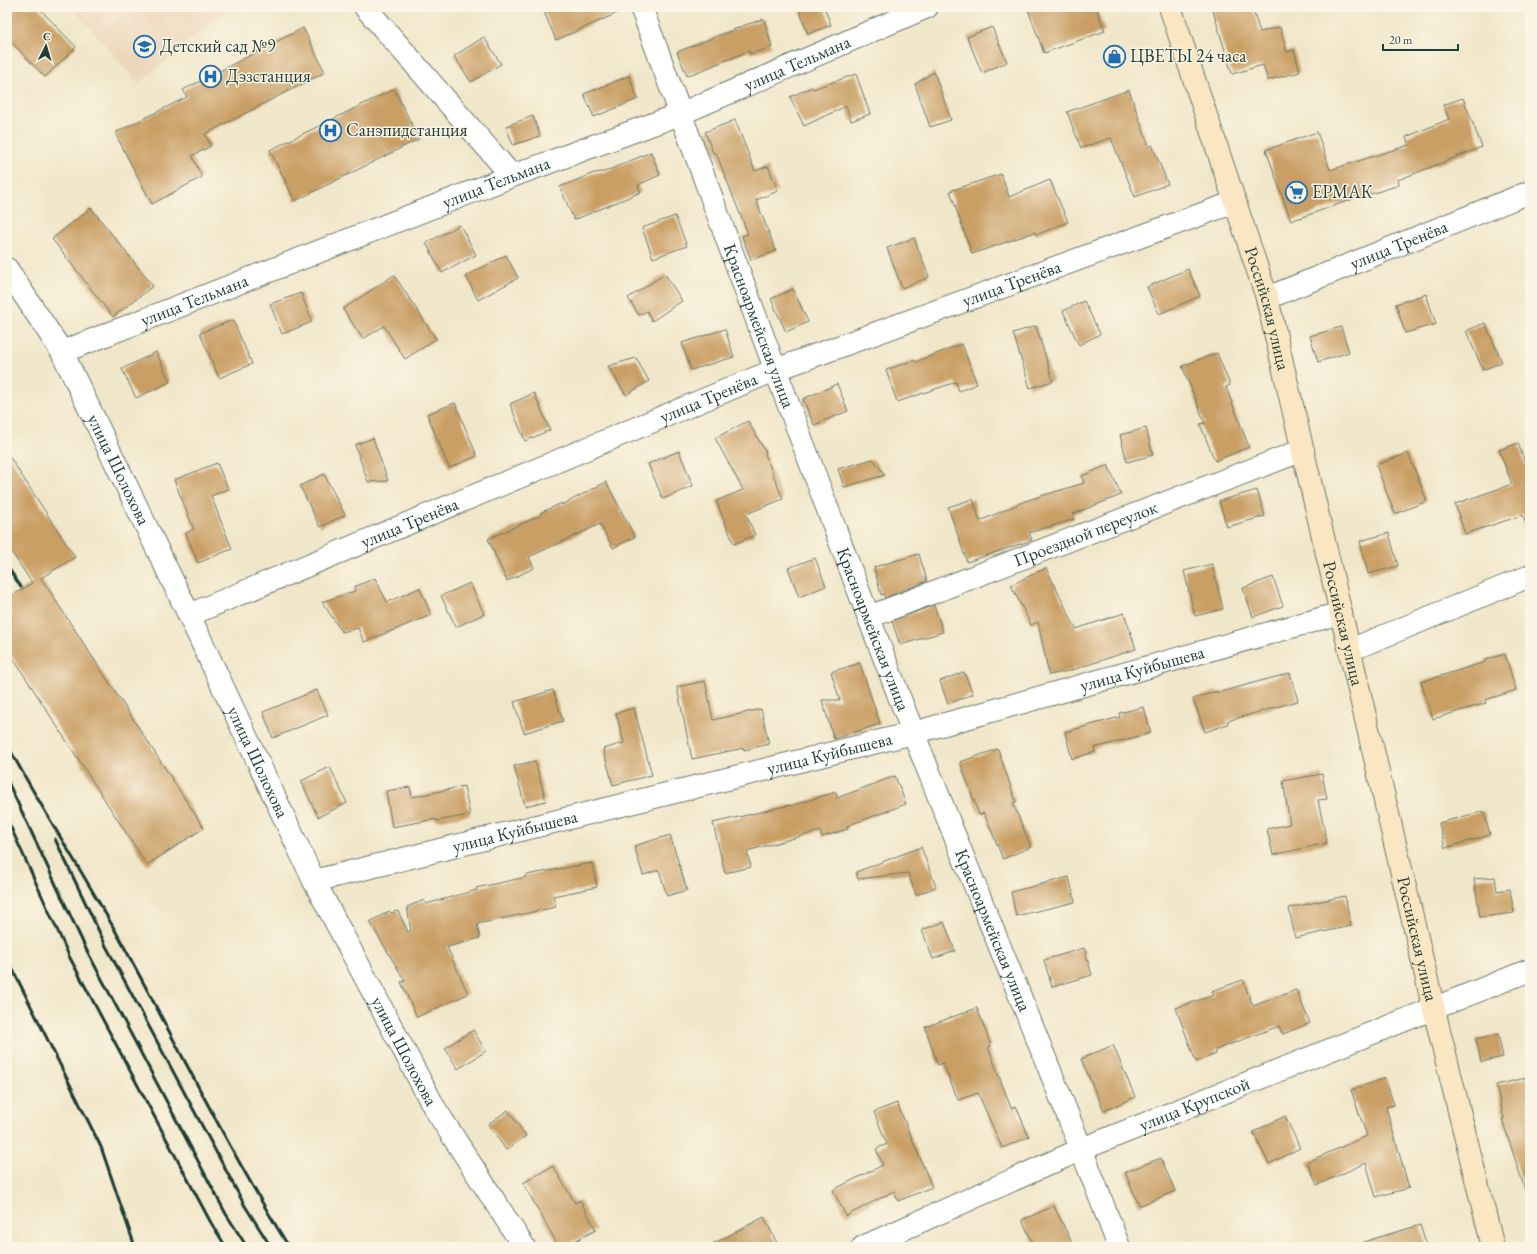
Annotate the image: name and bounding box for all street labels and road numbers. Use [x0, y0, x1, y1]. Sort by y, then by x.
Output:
street label: улица Тельмана [740, 29, 855, 96]
street label: улица Тельмана [439, 151, 554, 213]
street label: улица Тренёва [1346, 214, 1452, 274]
street label: Красноармейская улица [719, 240, 801, 412]
street label: Российская улица [1240, 244, 1296, 373]
street label: улица Тренёва [959, 254, 1065, 312]
street label: улица Тельмана [137, 268, 252, 331]
street label: улица Тренёва [656, 366, 761, 428]
street label: улица Шолохова [83, 410, 156, 529]
street label: улица Тренёва [357, 491, 462, 553]
street label: Проездной переулок [1010, 495, 1161, 571]
street label: Красноармейская улица [832, 544, 916, 715]
street label: Российская улица [1318, 559, 1370, 689]
street label: улица Куйбышева [1077, 640, 1208, 697]
street label: улица Шолохова [222, 702, 295, 822]
street label: улица Куйбышева [764, 726, 895, 780]
street label: улица Куйбышева [450, 804, 581, 857]
street label: Красноармейская улица [950, 845, 1037, 1015]
street label: Российская улица [1392, 874, 1444, 1004]
street label: улица Шолохова [366, 992, 444, 1110]
street label: улица Крупской [1136, 1071, 1253, 1136]

